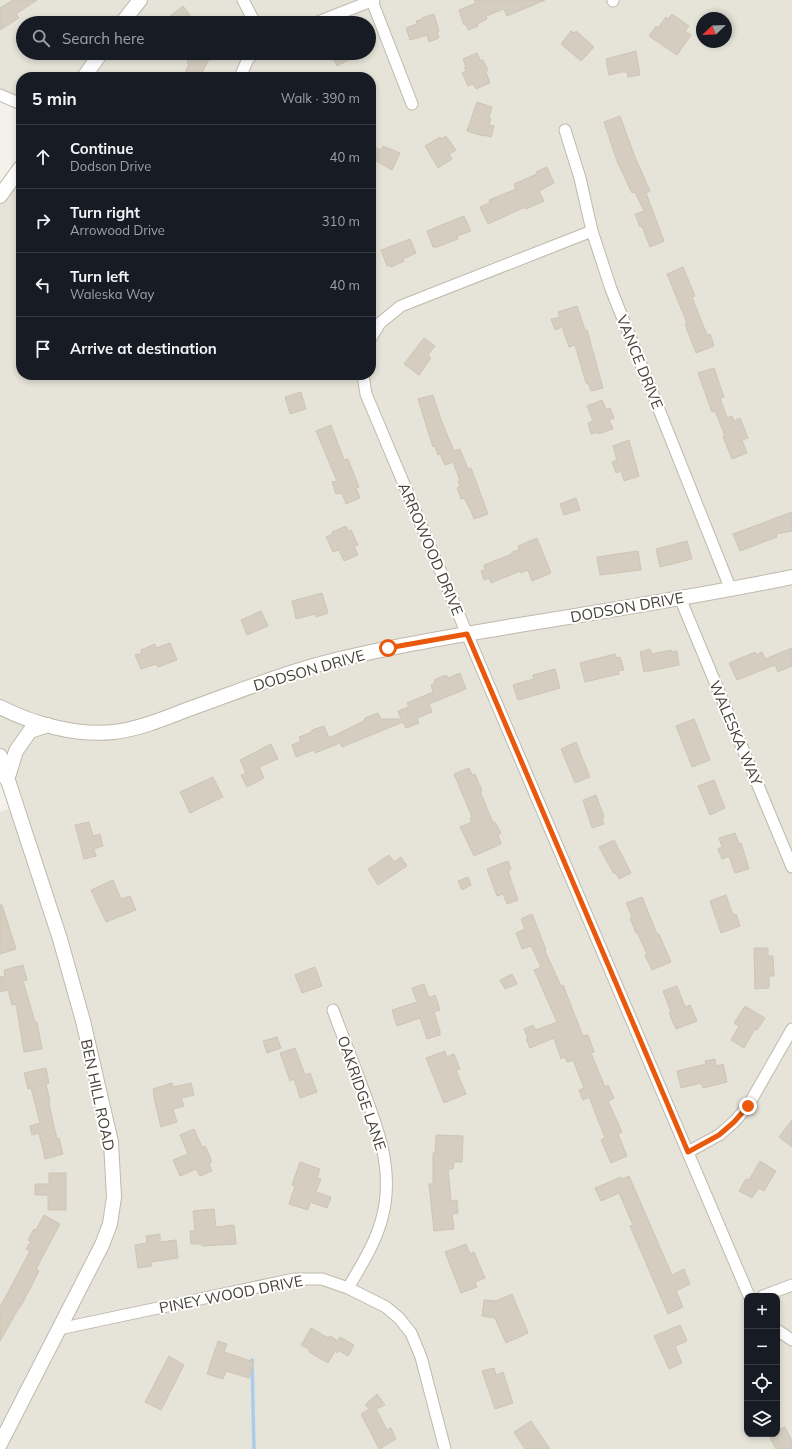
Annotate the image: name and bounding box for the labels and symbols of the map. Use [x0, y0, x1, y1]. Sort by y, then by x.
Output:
north arrow [696, 12, 732, 48]
street label: VANCE DRIVE [613, 312, 668, 412]
street label: ARROWOOD DRIVE [394, 480, 468, 618]
street label: DODSON DRIVE [569, 588, 685, 626]
route start [379, 639, 397, 657]
street label: DODSON DRIVE [251, 645, 367, 695]
street label: WALESKA WAY [705, 678, 767, 789]
street label: OAKRIDGE LANE [333, 1033, 391, 1153]
street label: BEN HILL ROAD [77, 1037, 119, 1153]
route end [739, 1097, 757, 1115]
street label: PINEY WOOD DRIVE [157, 1271, 305, 1317]

